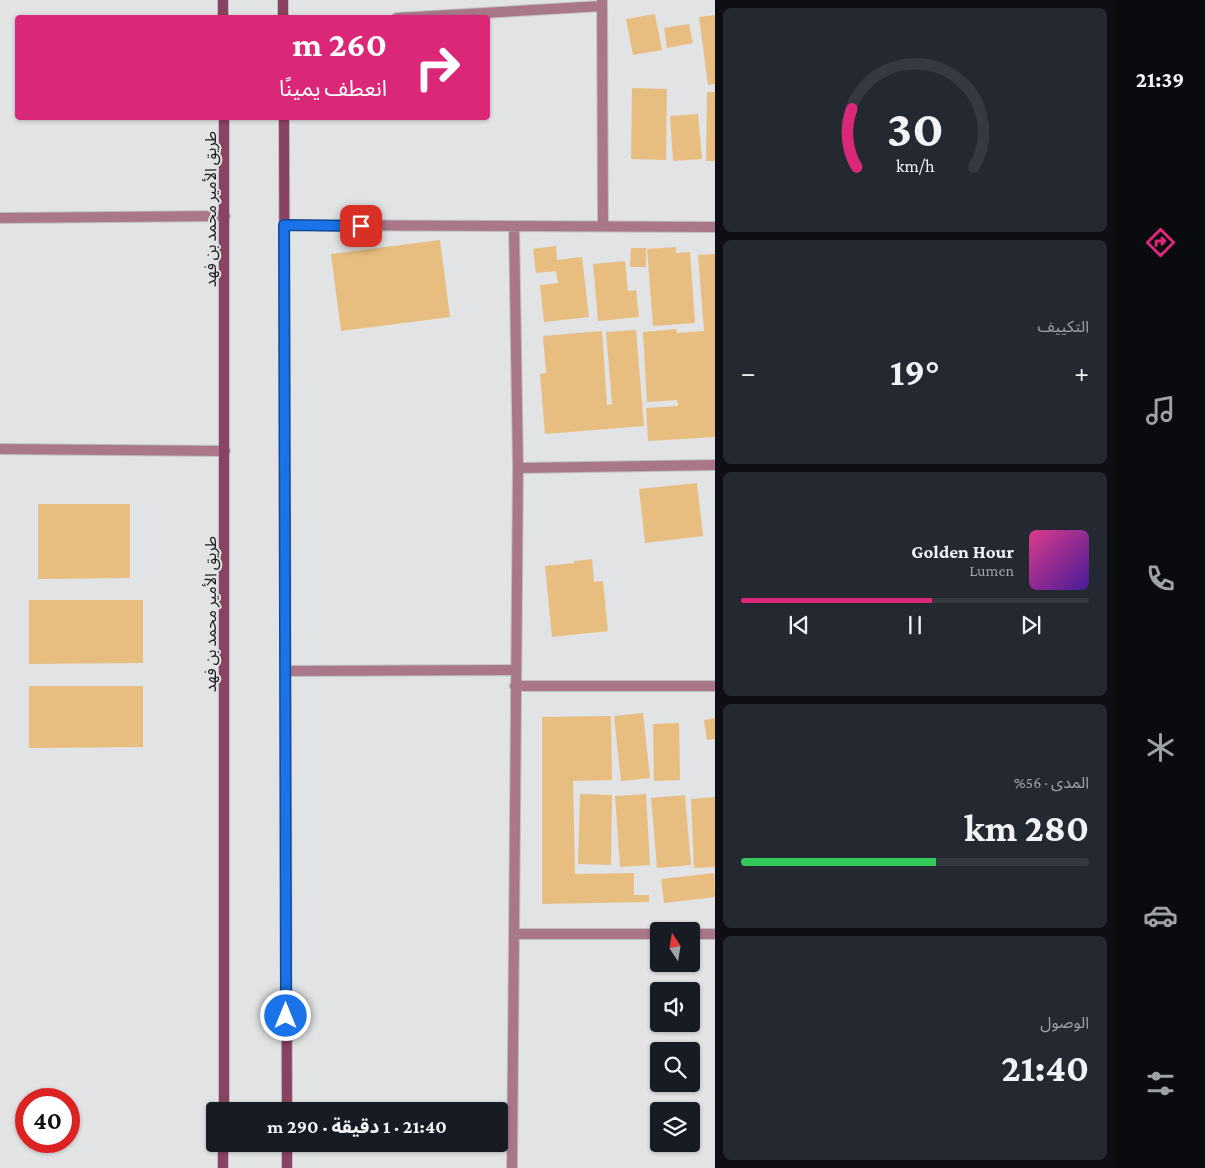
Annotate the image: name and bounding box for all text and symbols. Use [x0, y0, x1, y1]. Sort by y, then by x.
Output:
text: 260 m [292, 25, 387, 64]
icon: right [405, 35, 470, 100]
text: 21:39 [1136, 67, 1184, 92]
text: انعطف يمينًا [279, 76, 387, 101]
text: 30 [887, 99, 943, 157]
street label: طريق الأمير محمد بن فهد [202, 131, 221, 287]
text: km/h [896, 156, 935, 176]
pin [340, 205, 382, 247]
icon: arrive [347, 212, 375, 240]
icon: directions [1143, 225, 1178, 260]
text: التكييف [1037, 318, 1089, 335]
text: 19° [890, 351, 940, 393]
text: − [741, 357, 756, 388]
text: + [1074, 357, 1089, 388]
icon: music [1143, 393, 1178, 428]
street label: طريق الأمير محمد بن فهد [202, 536, 221, 692]
text: Golden Hour [911, 541, 1014, 562]
icon: phone [1143, 561, 1178, 596]
text: Lumen [969, 562, 1014, 579]
icon: previous [785, 611, 813, 639]
icon: pause [901, 611, 929, 639]
icon: next [1017, 611, 1045, 639]
icon: climate [1143, 730, 1178, 765]
text: المدى · 56% [1014, 774, 1089, 791]
text: 280 km [964, 807, 1089, 849]
icon: car [1143, 898, 1178, 933]
north arrow [650, 922, 700, 972]
map controls [650, 922, 700, 1152]
button: sound [650, 982, 700, 1032]
position arrow [259, 989, 311, 1041]
text: الوصول [1040, 1014, 1089, 1031]
button: search [650, 1042, 700, 1092]
text: 21:40 [1001, 1047, 1089, 1089]
icon: filters [1143, 1066, 1178, 1101]
speed limit sign: 40 [15, 1088, 80, 1153]
button: layers [650, 1102, 700, 1152]
text: 21:40 · 1 دقيقة · 290 m [267, 1116, 447, 1137]

